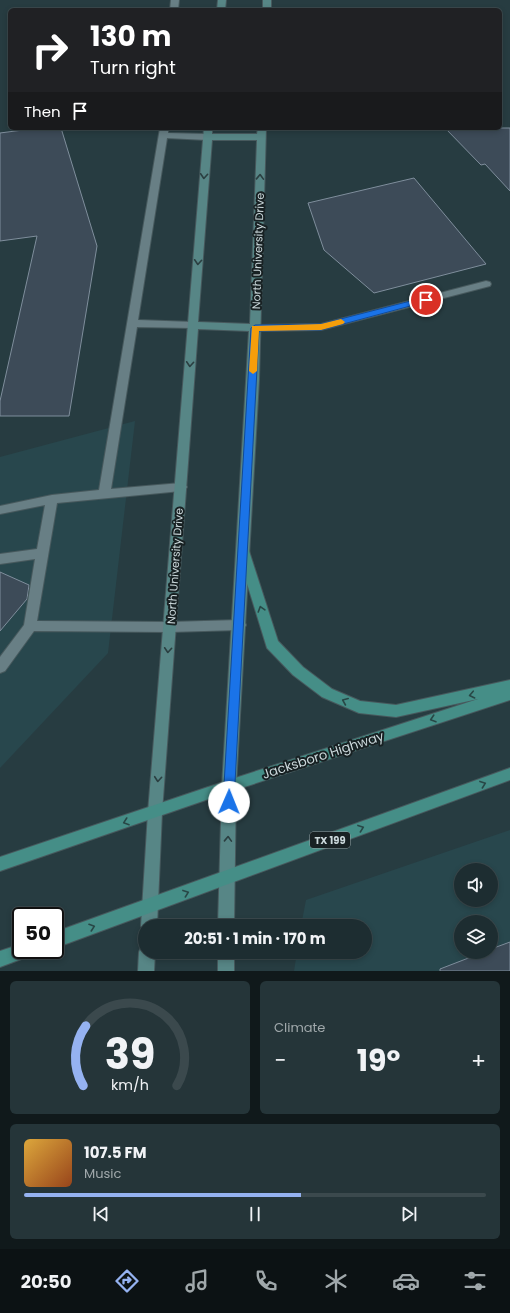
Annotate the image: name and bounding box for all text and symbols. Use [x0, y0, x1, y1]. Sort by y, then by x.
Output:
text: 130 m [90, 17, 171, 56]
icon: right [24, 24, 76, 76]
text: Turn right [90, 55, 176, 80]
icon: arrive [69, 100, 91, 122]
text: Then [24, 101, 61, 122]
one-way arrow [200, 173, 209, 179]
one-way arrow [256, 174, 265, 180]
street label: North University Drive [248, 192, 268, 309]
one-way arrow [193, 259, 202, 265]
pin [409, 283, 443, 317]
icon: arrive [415, 289, 437, 311]
one-way arrow [185, 361, 194, 367]
street label: North University Drive [163, 507, 187, 625]
one-way arrow [257, 606, 266, 613]
one-way arrow [164, 647, 173, 653]
one-way arrow [469, 690, 475, 698]
one-way arrow [342, 697, 349, 705]
one-way arrow [430, 714, 437, 723]
street label: Jacksboro Highway [260, 726, 387, 784]
one-way arrow [154, 776, 163, 782]
one-way arrow [479, 780, 486, 789]
position arrow [208, 781, 250, 823]
one-way arrow [122, 817, 129, 825]
one-way arrow [357, 825, 364, 833]
road number: TX 199 [310, 832, 350, 848]
one-way arrow [224, 836, 232, 842]
map controls [454, 863, 498, 959]
button: sound [454, 863, 498, 907]
one-way arrow [183, 889, 190, 897]
speed limit sign: 50 [12, 907, 64, 959]
button: layers [454, 915, 498, 959]
one-way arrow [88, 923, 95, 931]
text: 20:51 · 1 min · 170 m [184, 928, 326, 949]
text: Climate [274, 1018, 325, 1037]
text: 39 [105, 1024, 155, 1083]
text: 19° [357, 1039, 400, 1082]
text: − [274, 1045, 286, 1076]
text: + [471, 1045, 486, 1076]
text: km/h [111, 1074, 149, 1094]
text: 107.5 FM [84, 1142, 147, 1163]
text: Music [84, 1164, 121, 1183]
icon: previous [90, 1203, 112, 1225]
icon: pause [244, 1203, 266, 1225]
icon: next [398, 1203, 420, 1225]
icon: directions [113, 1267, 141, 1295]
icon: music [183, 1267, 211, 1295]
icon: phone [252, 1267, 280, 1295]
icon: climate [322, 1267, 350, 1295]
icon: car [392, 1267, 420, 1295]
icon: filters [461, 1267, 489, 1295]
text: 20:50 [21, 1269, 71, 1294]

